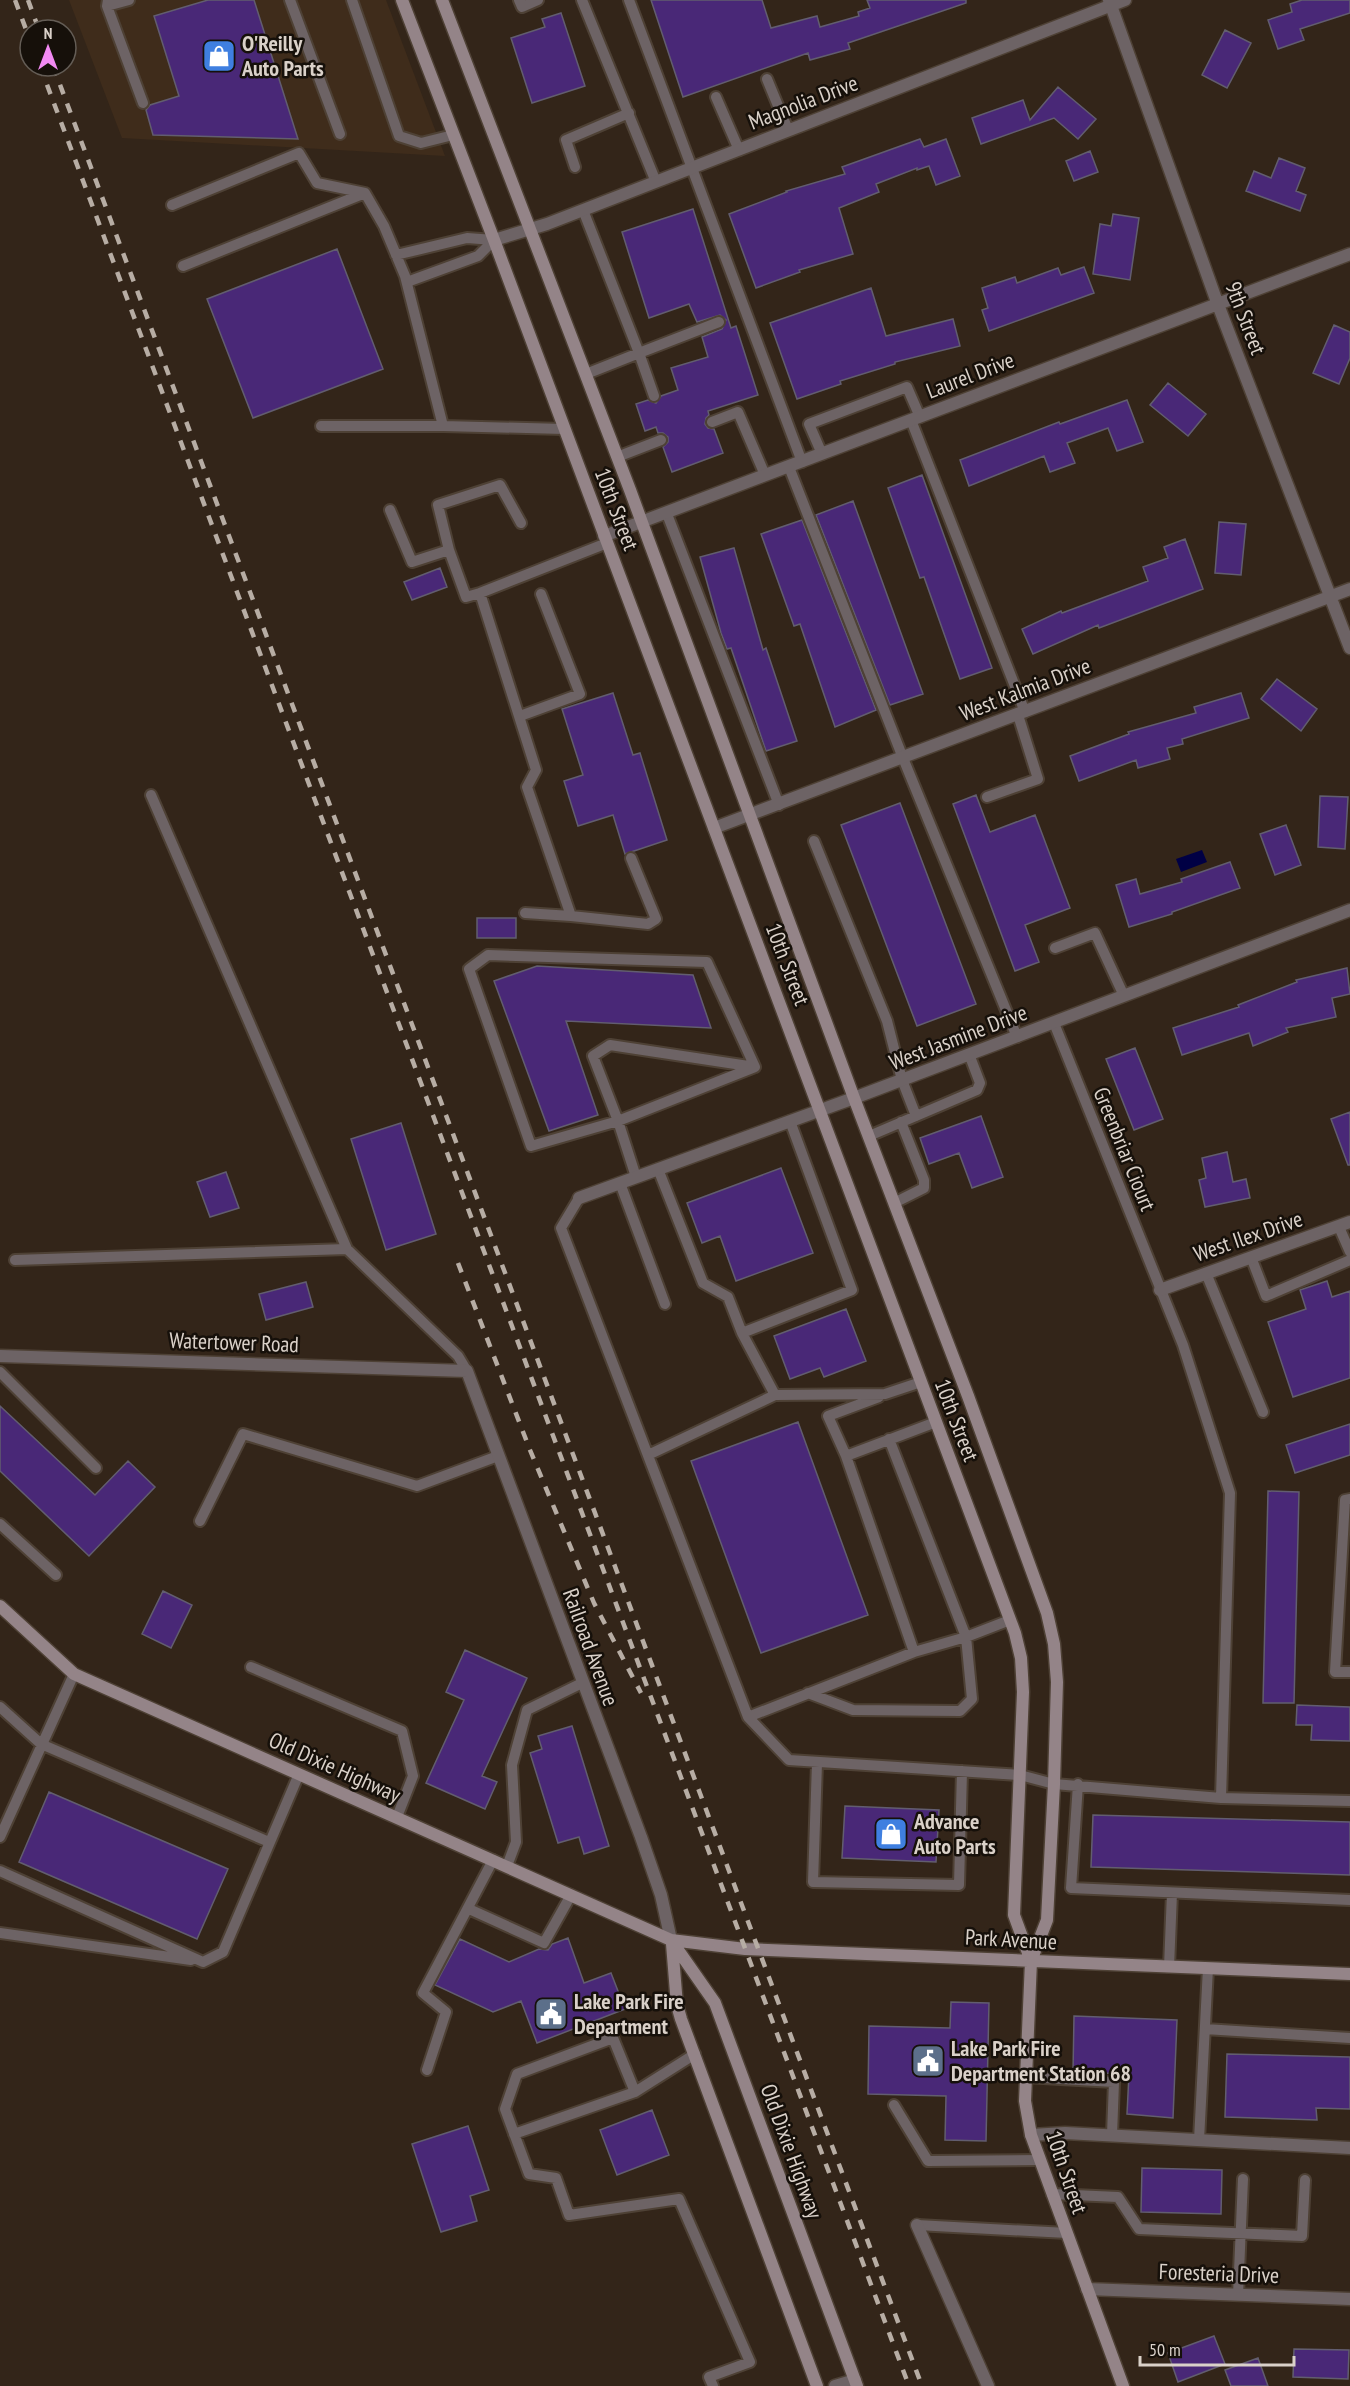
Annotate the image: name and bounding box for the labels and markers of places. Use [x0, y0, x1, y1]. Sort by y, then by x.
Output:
place label: O'Reilly Auto Parts [241, 29, 324, 82]
shop icon: O'Reilly Auto Parts [201, 38, 237, 74]
place label: Advance Auto Parts [913, 1807, 996, 1860]
shop icon: Advance Auto Parts [873, 1816, 909, 1852]
place label: Lake Park Fire Department [574, 1987, 684, 2040]
public building icon: Lake Park Fire Department [533, 1996, 569, 2032]
place label: Lake Park Fire Department Station 68 [951, 2034, 1131, 2087]
public building icon: Lake Park Fire Department Station 68 [910, 2043, 946, 2079]

